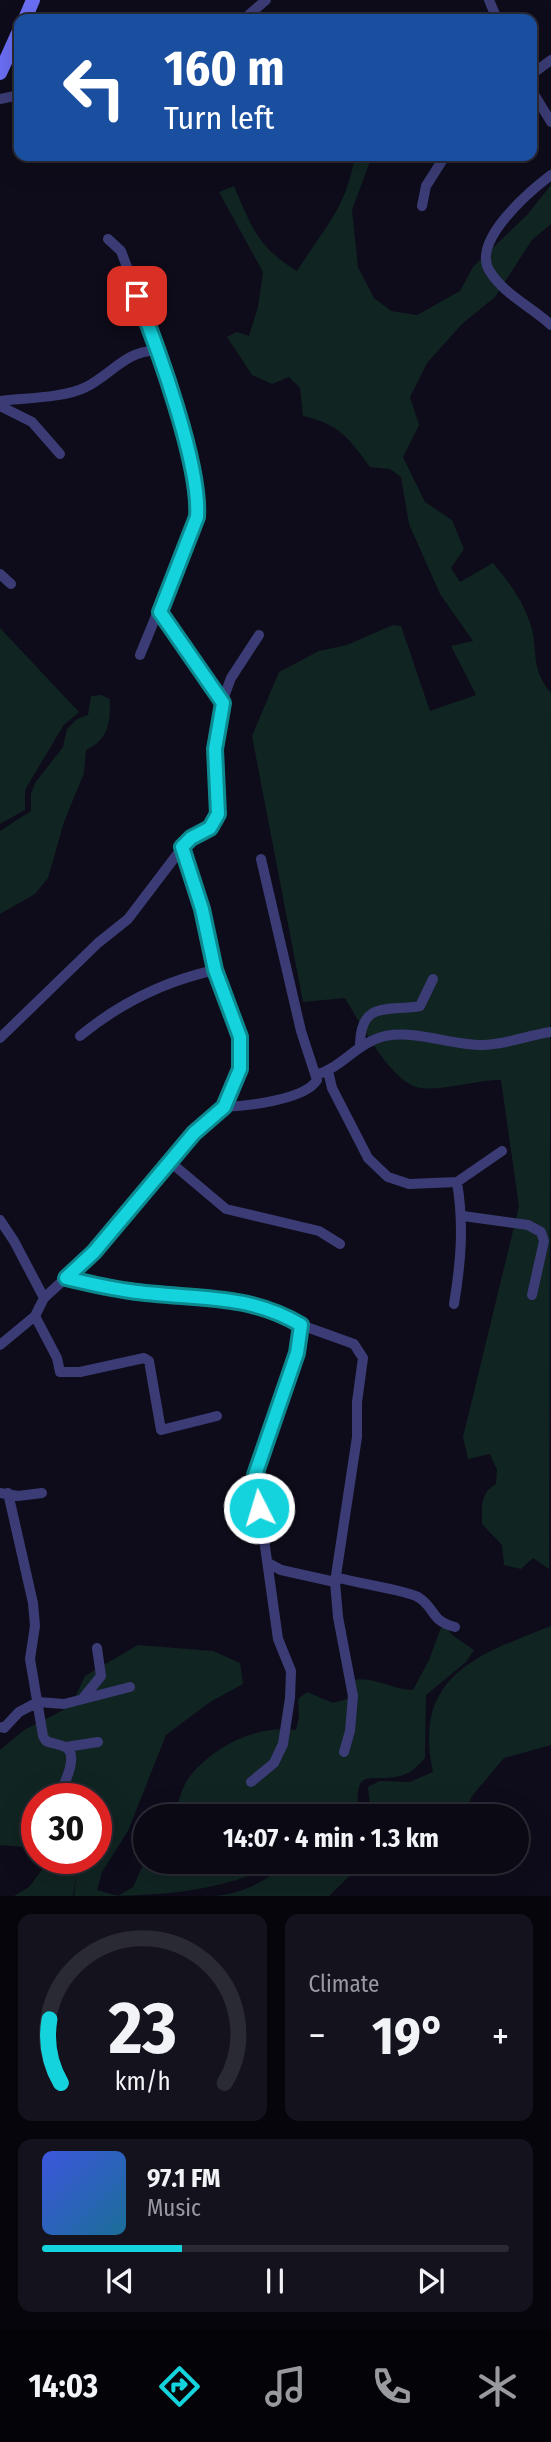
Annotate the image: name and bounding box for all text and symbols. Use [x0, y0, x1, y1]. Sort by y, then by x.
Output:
text: 160 m [164, 39, 285, 98]
icon: left [49, 42, 140, 133]
text: Turn left [164, 99, 274, 137]
pin [107, 266, 167, 326]
icon: arrive [118, 277, 156, 315]
position arrow [222, 1471, 296, 1545]
speed limit sign: 30 [21, 1783, 112, 1874]
text: 14:07 · 4 min · 1.3 km [223, 1823, 439, 1854]
text: Climate [309, 1970, 379, 1998]
text: 23 [107, 1986, 176, 2073]
text: 19° [372, 2005, 445, 2068]
text: − [309, 2013, 326, 2059]
text: + [492, 2013, 509, 2059]
text: km/h [114, 2067, 170, 2097]
text: 97.1 FM [147, 2163, 221, 2194]
text: Music [147, 2194, 201, 2222]
icon: previous [101, 2262, 139, 2300]
icon: pause [256, 2262, 294, 2300]
icon: next [412, 2262, 450, 2300]
icon: directions [155, 2362, 204, 2411]
icon: music [261, 2362, 310, 2411]
icon: phone [367, 2362, 416, 2411]
icon: climate [473, 2362, 522, 2411]
text: 14:03 [29, 2367, 98, 2405]

